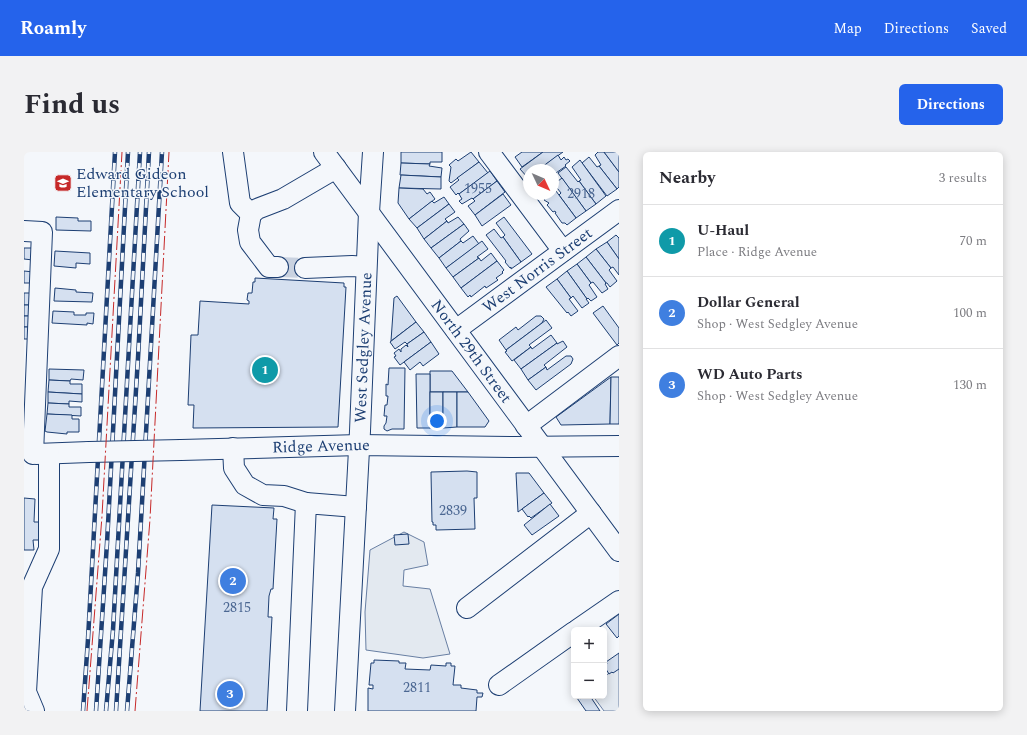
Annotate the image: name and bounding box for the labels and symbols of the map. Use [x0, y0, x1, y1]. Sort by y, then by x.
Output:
place label: Edward Gideon Elementary School [76, 162, 209, 204]
north arrow [523, 164, 559, 200]
school or university icon: Edward Gideon Elementary School [53, 173, 73, 193]
house number: 1955 [464, 178, 492, 199]
house number: 2918 [567, 183, 595, 204]
street label: West Norris Street [477, 221, 598, 319]
street label: West Sedgley Avenue [348, 272, 379, 423]
street label: North 29th Street [425, 294, 518, 409]
pin: 1 [252, 355, 278, 385]
your location [427, 411, 447, 431]
street label: Ridge Avenue [272, 433, 370, 459]
house number: 2839 [439, 500, 467, 521]
pin: 2 [220, 566, 246, 596]
house number: 2815 [223, 597, 251, 618]
house number: 2811 [403, 677, 431, 698]
pin: 3 [217, 679, 243, 709]

